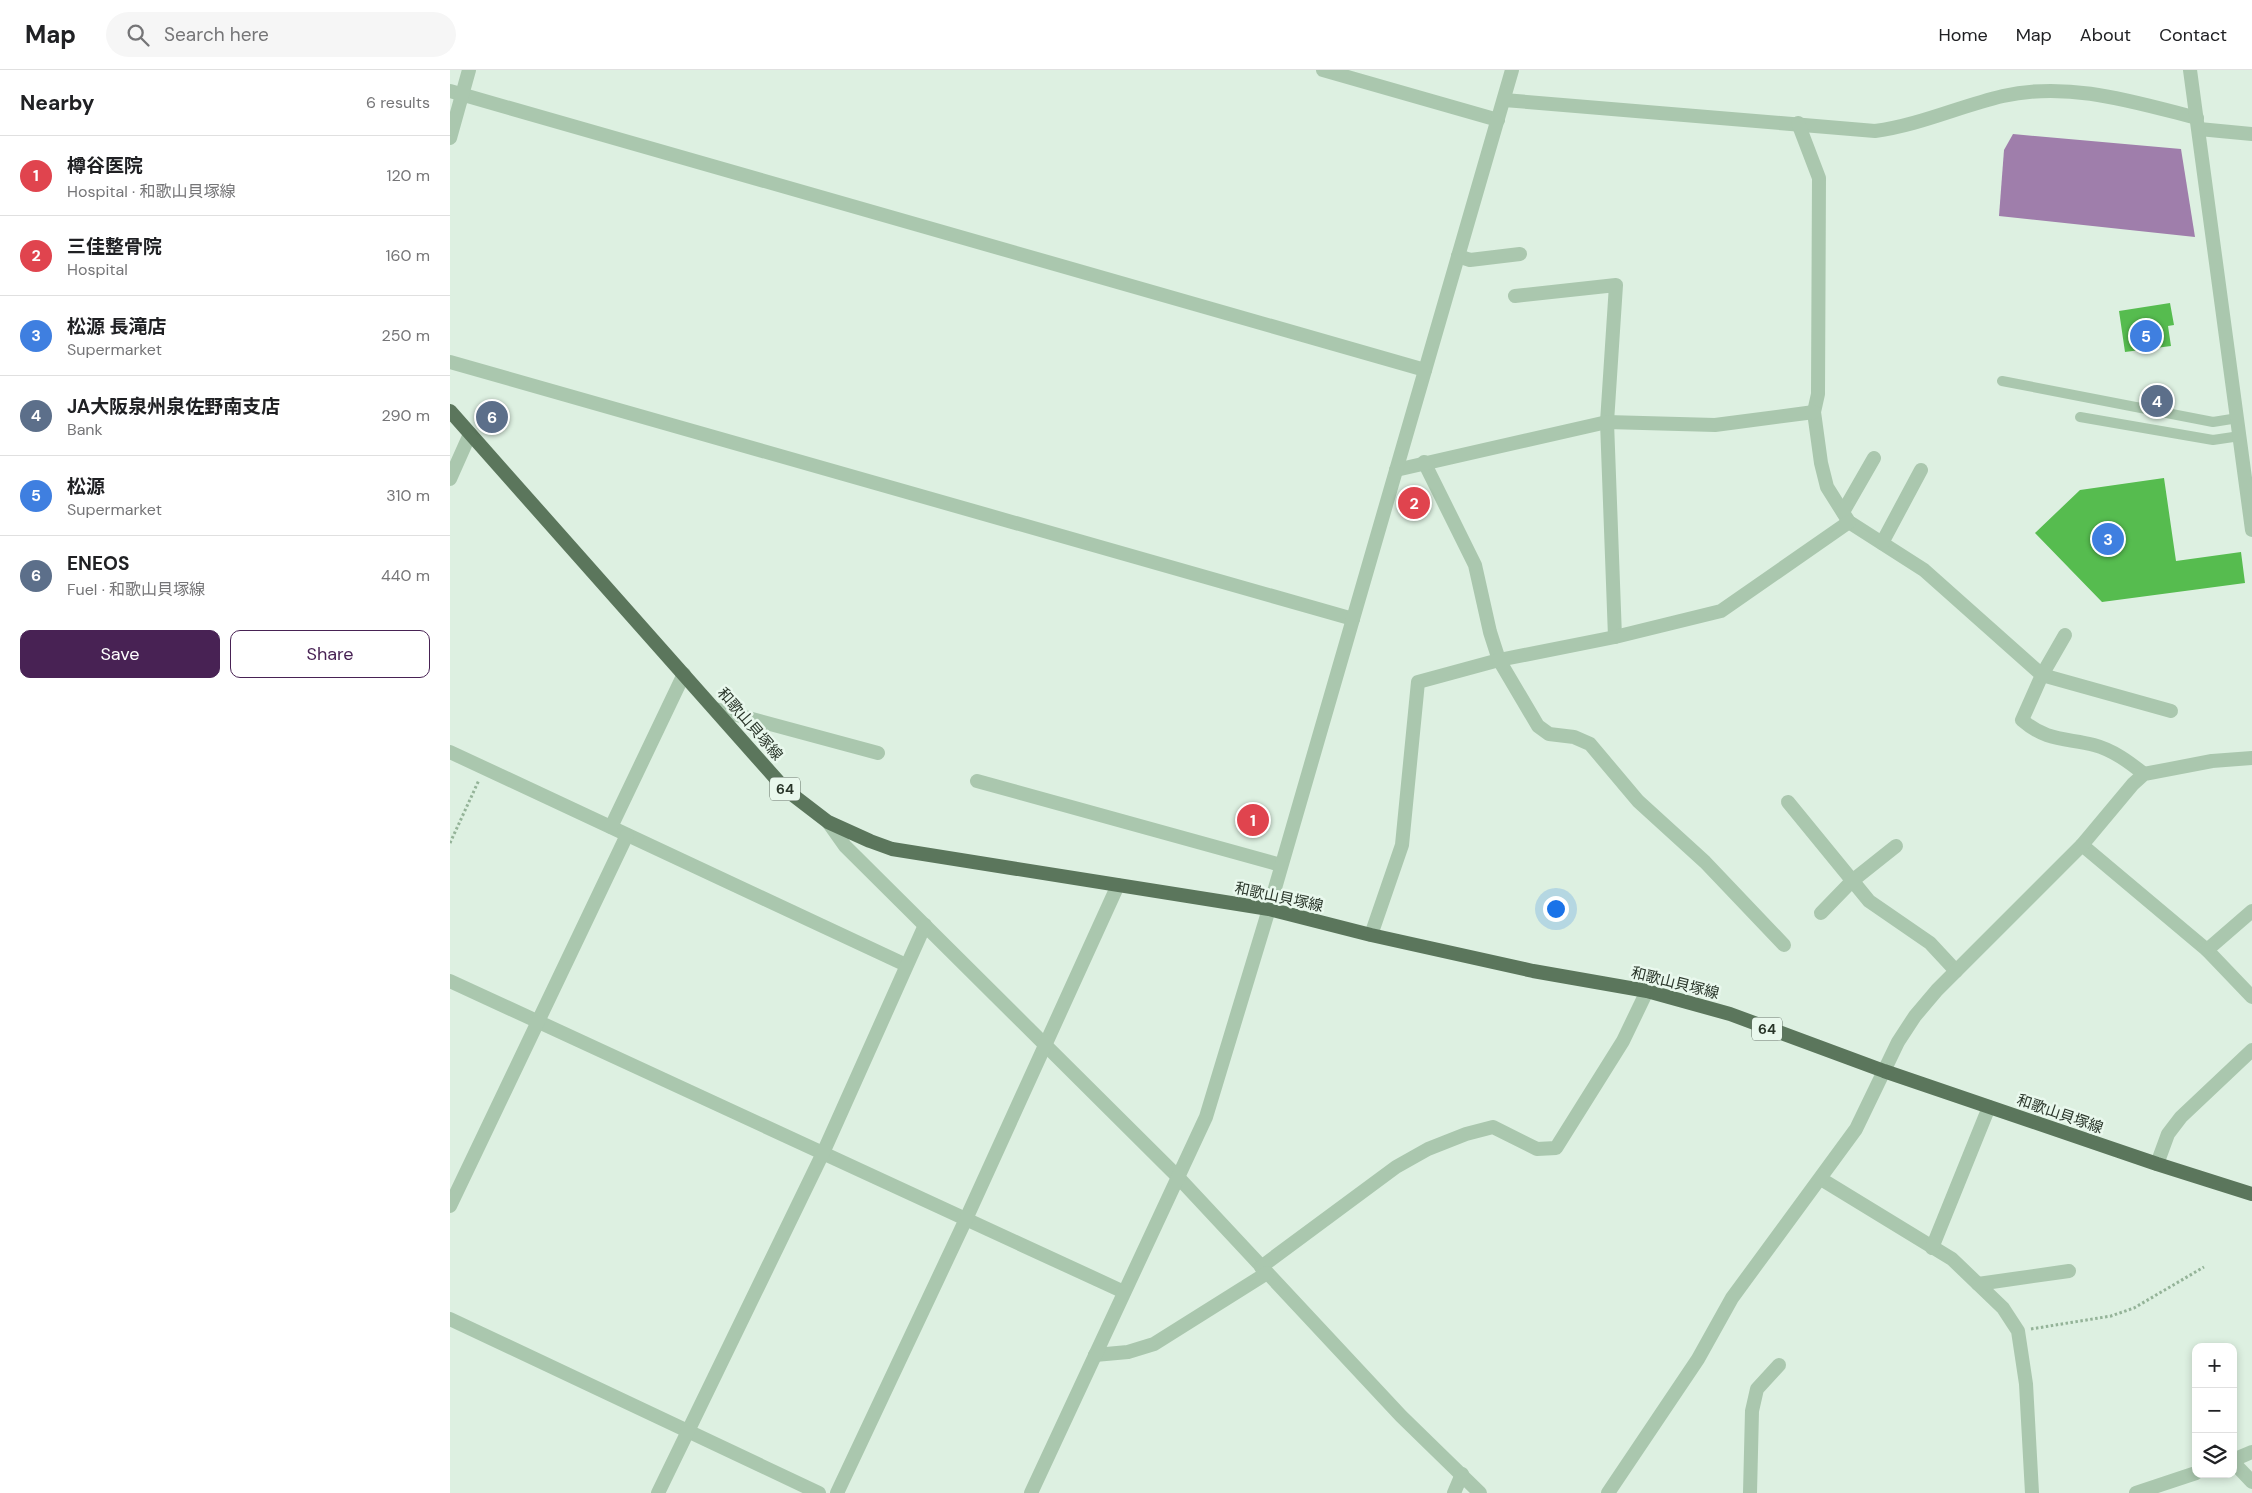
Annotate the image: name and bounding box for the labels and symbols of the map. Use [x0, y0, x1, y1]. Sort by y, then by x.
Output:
pin: 5 [2130, 317, 2162, 355]
pin: 4 [2141, 382, 2173, 420]
pin: 6 [476, 398, 508, 436]
pin: 2 [1398, 484, 1430, 522]
pin: 3 [2092, 520, 2124, 558]
street label: 和歌山貝塚線 [713, 683, 787, 765]
road number: 64 [770, 778, 800, 801]
pin: 1 [1237, 801, 1269, 839]
street label: 和歌山貝塚線 [1233, 878, 1325, 916]
your location [1543, 896, 1569, 922]
street label: 和歌山貝塚線 [1629, 962, 1721, 1004]
road number: 64 [1752, 1018, 1782, 1041]
street label: 和歌山貝塚線 [2014, 1090, 2106, 1138]

